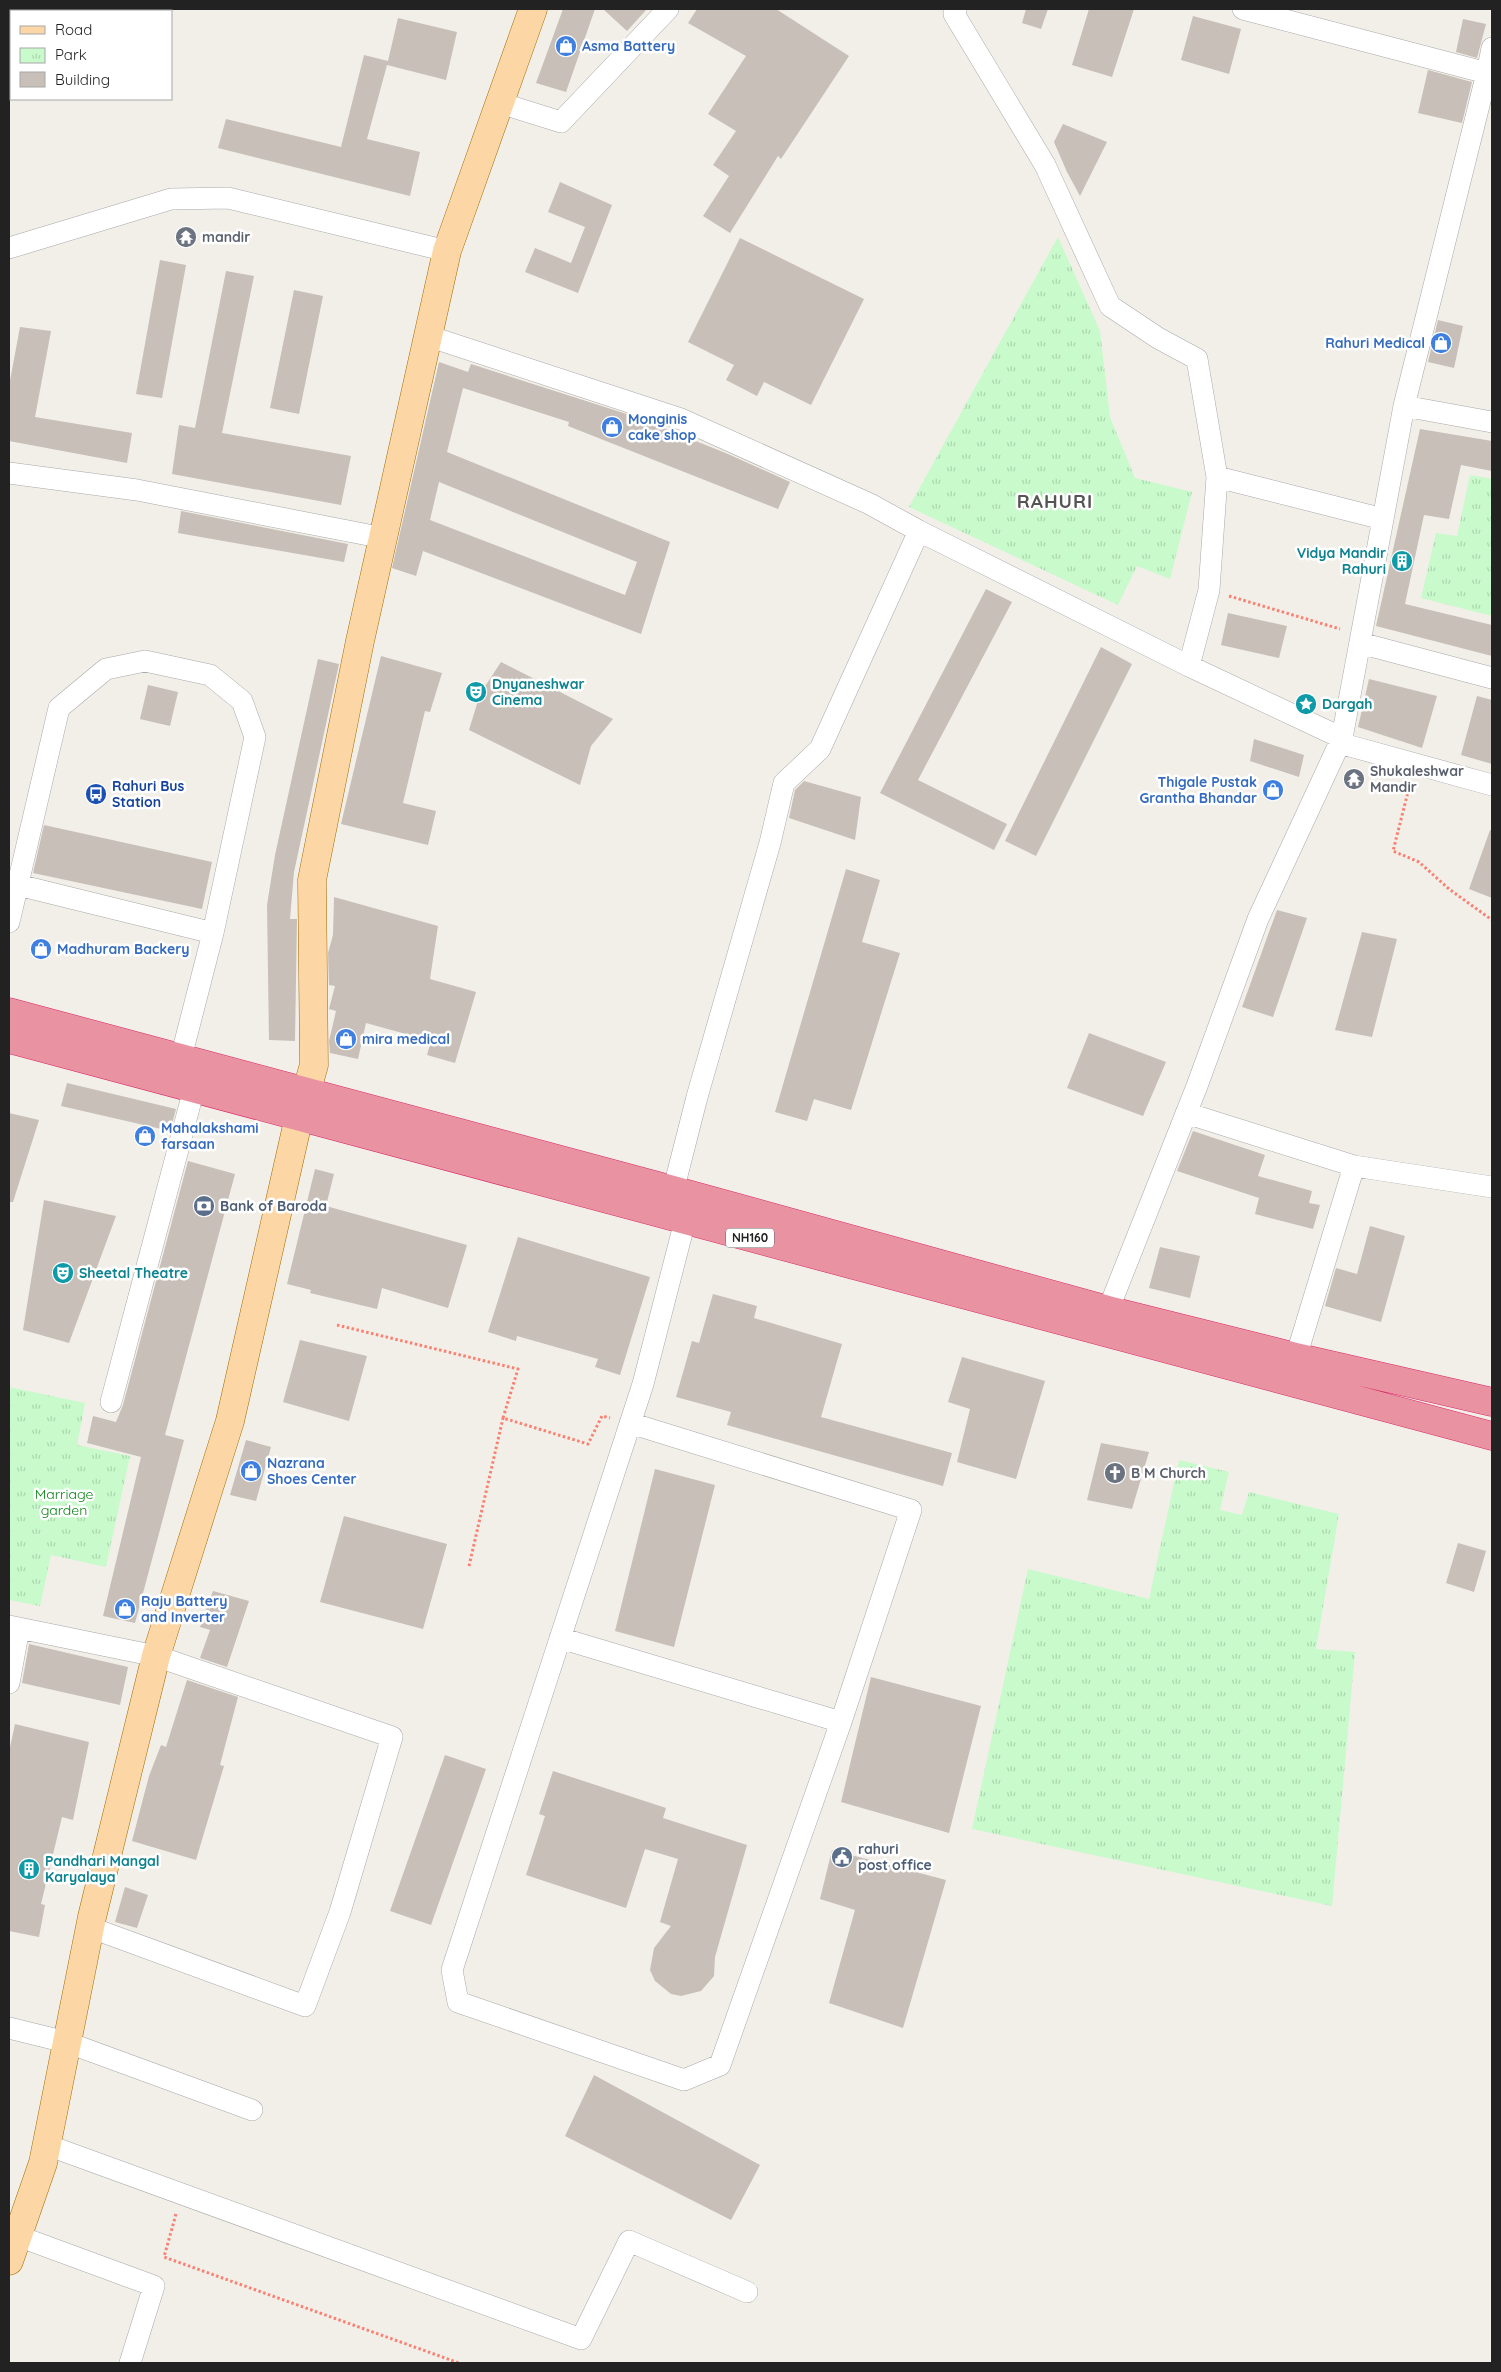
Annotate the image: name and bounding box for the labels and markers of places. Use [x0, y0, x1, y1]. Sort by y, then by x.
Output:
shop icon: Asma Battery [554, 34, 578, 58]
place label: Asma Battery [582, 37, 675, 55]
temple icon: mandir [174, 225, 198, 249]
place label: mandir [202, 228, 250, 246]
shop icon: Rahuri Medical [1429, 331, 1453, 355]
place label: Rahuri Medical [1325, 334, 1425, 352]
place label: Monginis cake shop [628, 410, 697, 444]
shop icon: Monginis cake shop [600, 415, 624, 439]
place label: Vidya Mandir Rahuri [1297, 544, 1386, 578]
building icon: Vidya Mandir Rahuri [1390, 549, 1414, 573]
place label: Dnyaneshwar Cinema [492, 675, 585, 709]
theatre icon: Dnyaneshwar Cinema [464, 680, 488, 704]
place icon: Dargah [1294, 692, 1318, 716]
place label: Dargah [1322, 695, 1373, 713]
place label: Shukaleshwar Mandir [1370, 762, 1464, 796]
temple icon: Shukaleshwar Mandir [1342, 767, 1366, 791]
place label: Thigale Pustak Grantha Bhandar [1139, 773, 1257, 807]
place label: Rahuri Bus Station [112, 777, 185, 811]
shop icon: Thigale Pustak Grantha Bhandar [1261, 778, 1285, 802]
bus stop icon: Rahuri Bus Station [84, 782, 108, 806]
shop icon: Madhuram Backery [29, 937, 53, 961]
place label: Madhuram Backery [57, 940, 189, 958]
shop icon: mira medical [334, 1027, 358, 1051]
place label: mira medical [362, 1030, 450, 1048]
place label: Mahalakshami farsaan [161, 1119, 259, 1153]
shop icon: Mahalakshami farsaan [133, 1124, 157, 1148]
bank icon: Bank of Baroda [192, 1194, 216, 1218]
place label: Bank of Baroda [220, 1197, 327, 1215]
theatre icon: Sheetal Theatre [51, 1261, 75, 1285]
place label: Sheetal Theatre [79, 1264, 188, 1282]
place label: Nazrana Shoes Center [267, 1454, 357, 1488]
shop icon: Nazrana Shoes Center [239, 1459, 263, 1483]
church icon: B M Church [1103, 1461, 1127, 1485]
place label: B M Church [1131, 1464, 1206, 1482]
place label: Raju Battery and Inverter [141, 1592, 227, 1626]
shop icon: Raju Battery and Inverter [113, 1597, 137, 1621]
place label: rahuri post office [858, 1840, 932, 1874]
public building icon: rahuri post office [830, 1845, 854, 1869]
place label: Pandhari Mangal Karyalaya [45, 1852, 160, 1886]
building icon: Pandhari Mangal Karyalaya [17, 1857, 41, 1881]

